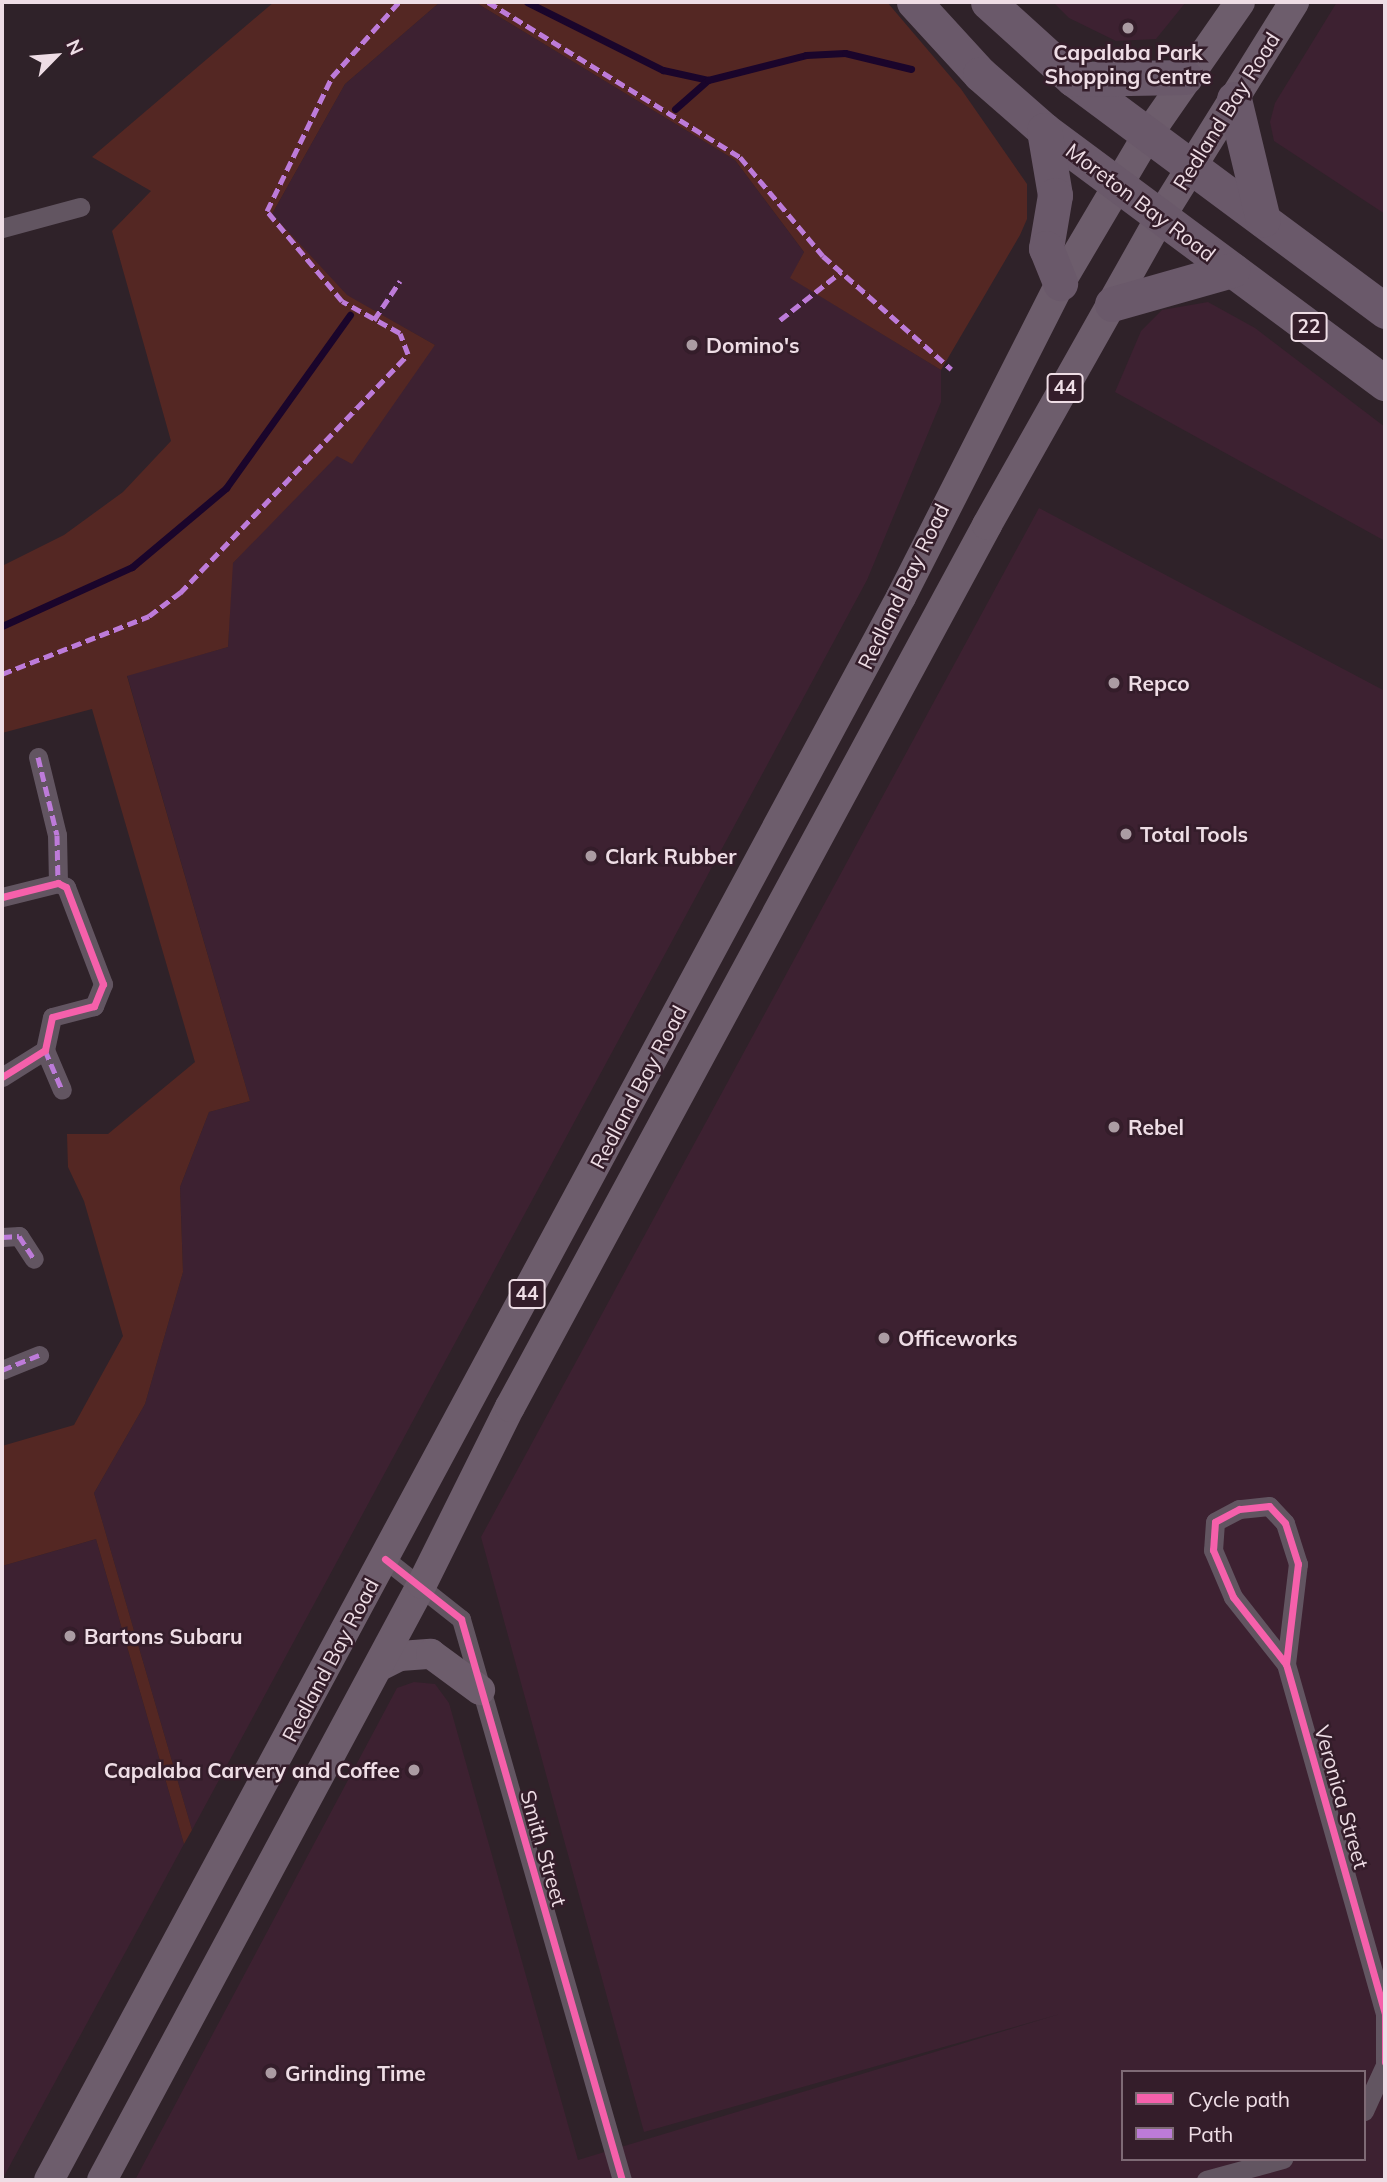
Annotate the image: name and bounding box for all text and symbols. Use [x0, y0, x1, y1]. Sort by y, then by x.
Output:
marker: Capalaba Park Shopping Centre [1120, 20, 1136, 36]
north arrow [21, 21, 91, 91]
street label: Redland Bay Road [1167, 27, 1285, 195]
text: N [61, 36, 89, 59]
place label: Capalaba Park Shopping Centre [1044, 39, 1212, 89]
street label: Moreton Bay Road [1061, 138, 1221, 266]
road number: 22 [1290, 312, 1328, 342]
place label: Domino's [706, 332, 800, 358]
marker: Domino's [684, 337, 700, 353]
road number: 44 [1046, 372, 1084, 404]
street label: Redland Bay Road [852, 499, 954, 673]
place label: Repco [1128, 670, 1190, 696]
marker: Repco [1106, 675, 1122, 691]
place label: Total Tools [1140, 821, 1248, 847]
marker: Total Tools [1118, 826, 1134, 842]
place label: Clark Rubber [605, 843, 737, 869]
marker: Clark Rubber [583, 848, 599, 864]
street label: Redland Bay Road [584, 1001, 692, 1173]
place label: Rebel [1128, 1114, 1184, 1140]
marker: Rebel [1106, 1119, 1122, 1135]
road number: 44 [508, 1278, 546, 1310]
place label: Officeworks [898, 1325, 1018, 1351]
marker: Officeworks [876, 1330, 892, 1346]
street label: Redland Bay Road [276, 1574, 384, 1746]
place label: Bartons Subaru [84, 1623, 242, 1649]
marker: Bartons Subaru [62, 1628, 78, 1644]
street label: Veronica Street [1309, 1722, 1375, 1872]
place label: Capalaba Carvery and Coffee [104, 1757, 400, 1783]
marker: Capalaba Carvery and Coffee [406, 1762, 422, 1778]
street label: Smith Street [515, 1787, 573, 1909]
place label: Grinding Time [285, 2060, 426, 2086]
marker: Grinding Time [263, 2065, 279, 2081]
legend [1121, 2070, 1366, 2161]
text: Cycle path [1188, 2086, 1290, 2112]
text: Path [1188, 2121, 1233, 2147]

